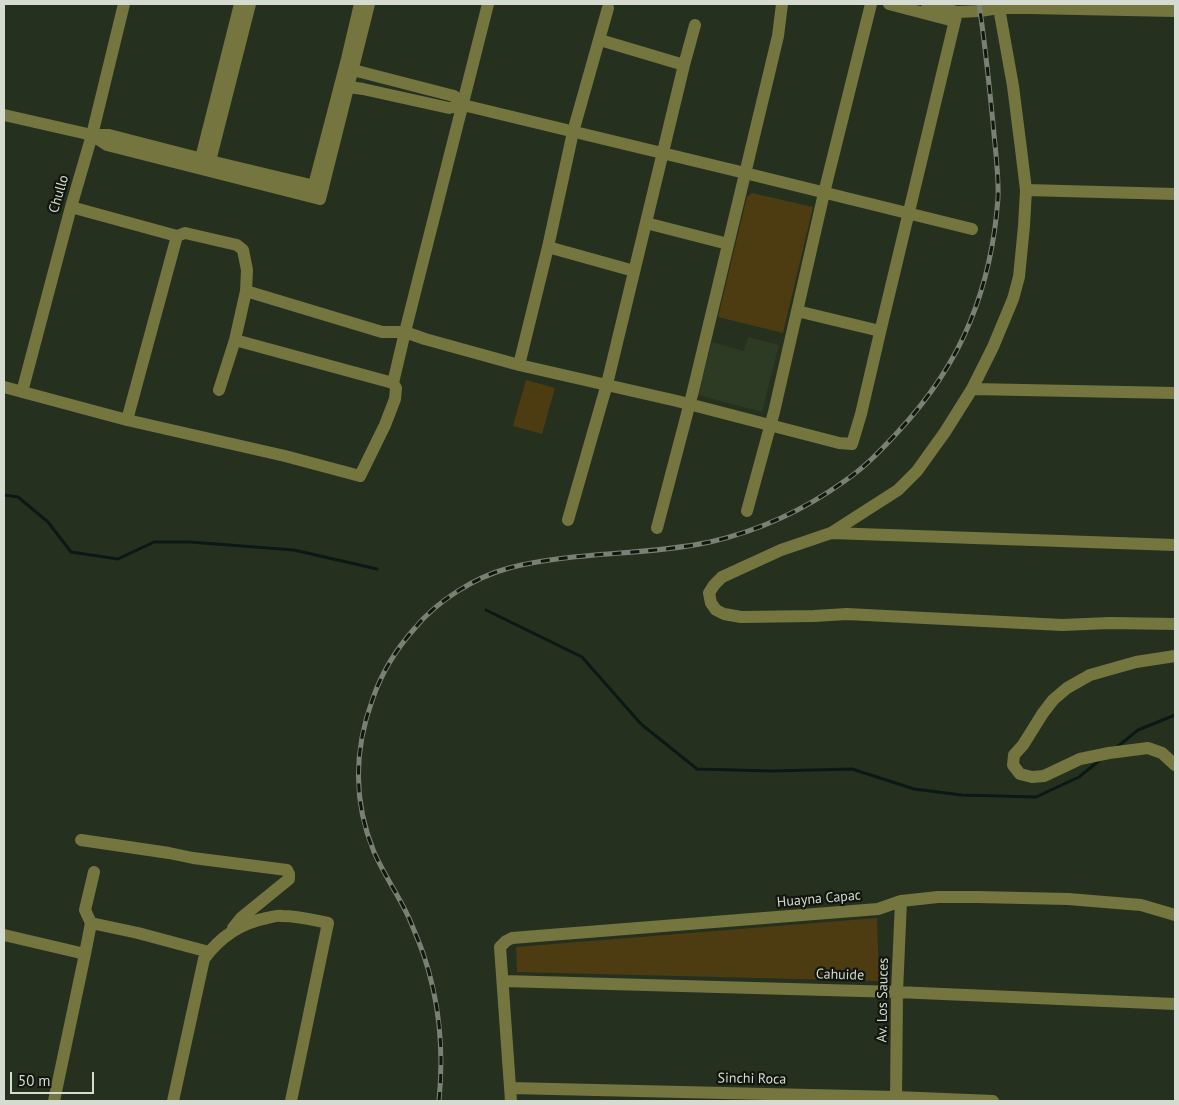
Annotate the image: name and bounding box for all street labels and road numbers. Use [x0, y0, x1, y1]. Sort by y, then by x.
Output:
street label: Chullo [46, 173, 72, 215]
street label: Huayna Capac [776, 887, 862, 911]
street label: Av. Los Sauces [874, 958, 892, 1042]
street label: Cahuide [816, 966, 864, 984]
street label: Sinchi Roca [717, 1070, 787, 1088]

